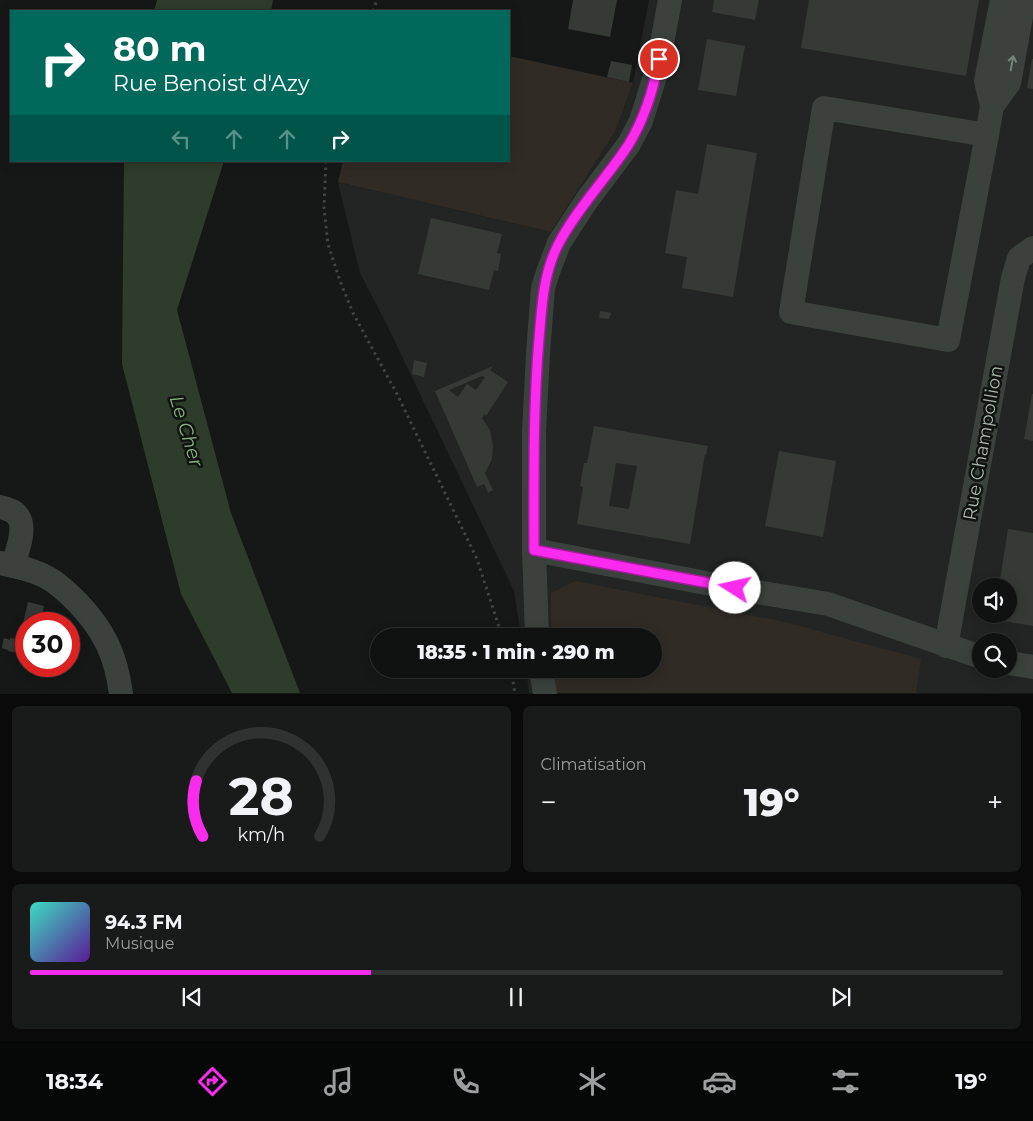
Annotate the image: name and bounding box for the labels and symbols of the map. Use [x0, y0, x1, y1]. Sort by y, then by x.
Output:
pin [638, 38, 680, 80]
one-way arrow [1008, 55, 1018, 71]
street label: Rue Champollion [959, 364, 1007, 522]
water label: Le Cher [165, 393, 208, 470]
position arrow [708, 561, 760, 613]
speed limit sign: 30 [15, 612, 80, 677]

